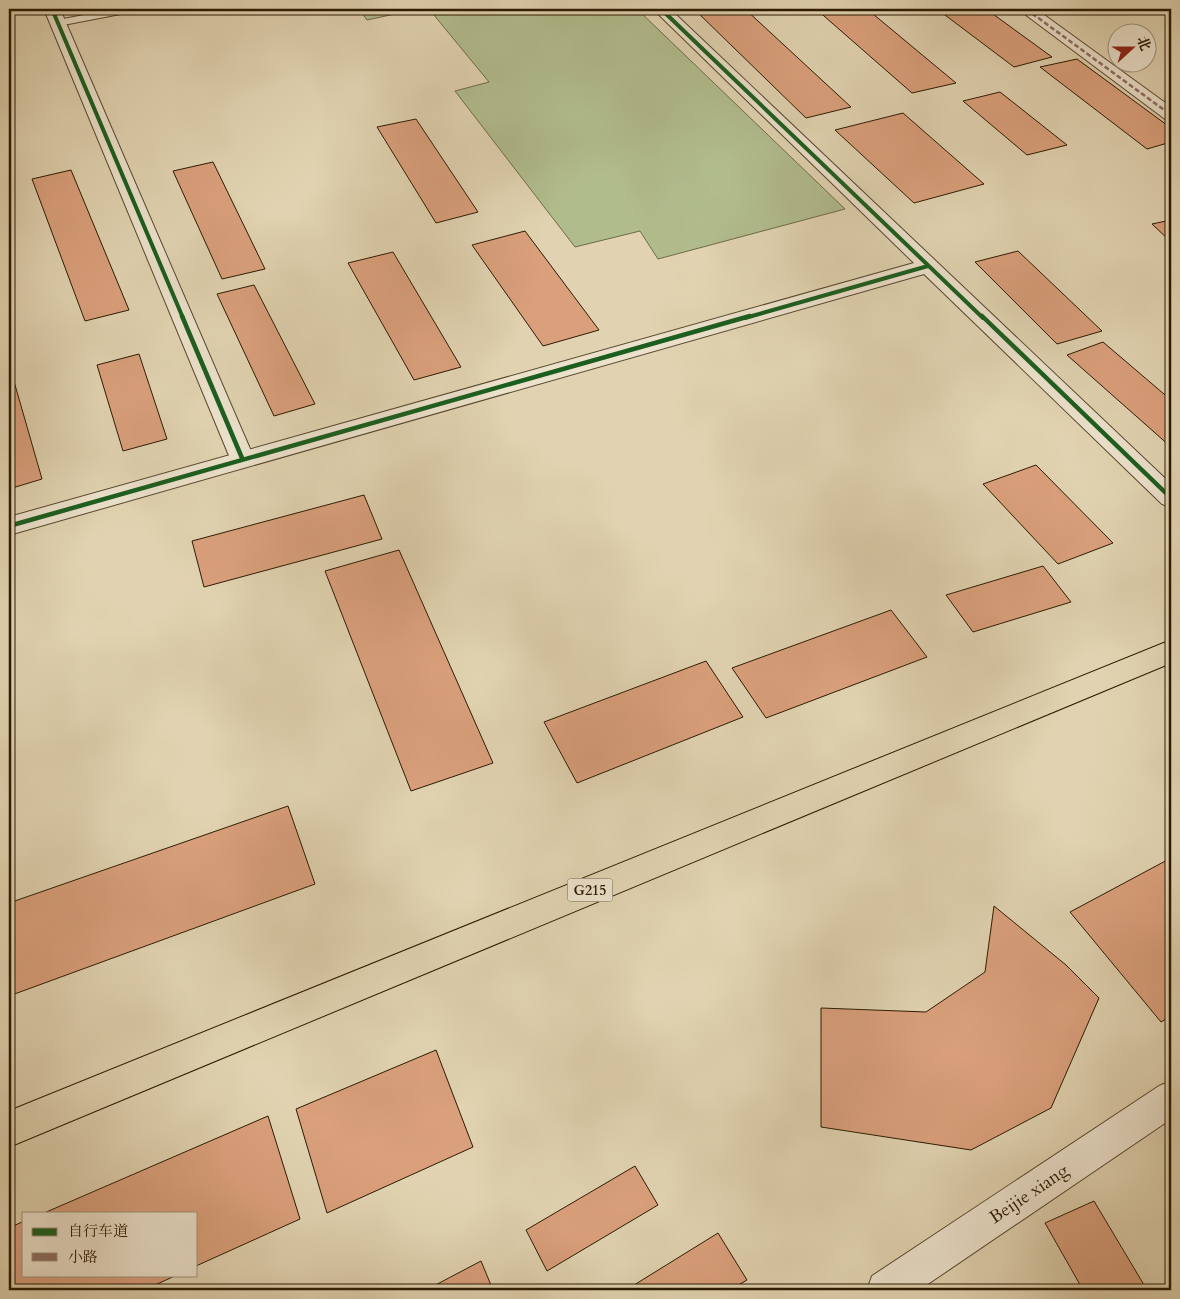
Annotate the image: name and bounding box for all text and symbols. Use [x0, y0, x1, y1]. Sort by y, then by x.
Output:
north arrow [1108, 22, 1158, 72]
text: 北 [1132, 34, 1155, 53]
road number: G215 [568, 878, 612, 902]
street label: Beijie xiang [984, 1158, 1074, 1230]
legend [22, 1212, 198, 1276]
text: 自行车道 [68, 1221, 128, 1241]
text: 小路 [68, 1247, 98, 1267]

